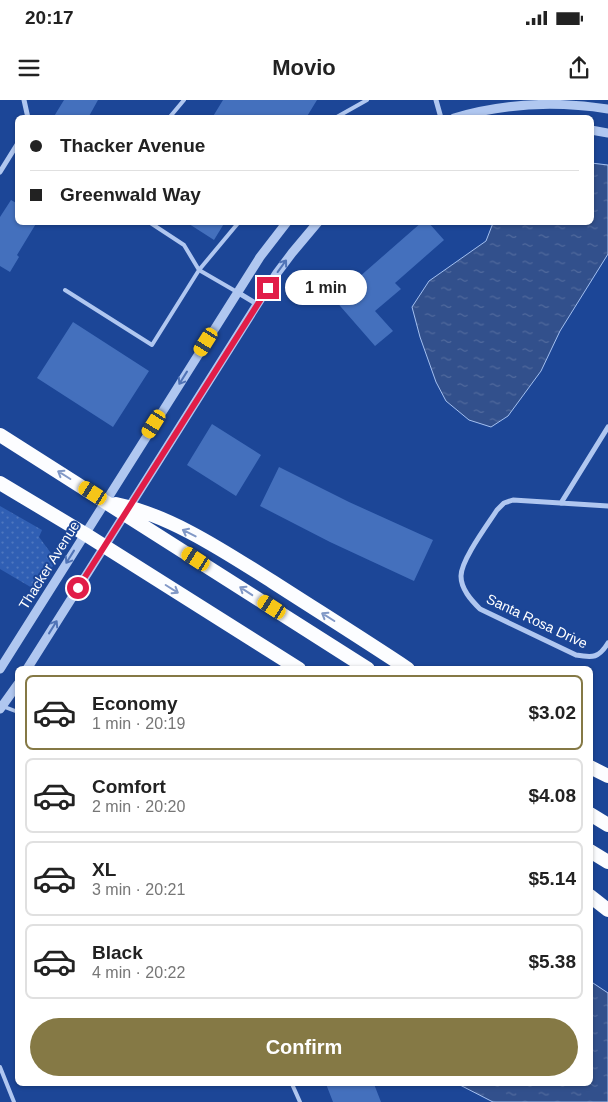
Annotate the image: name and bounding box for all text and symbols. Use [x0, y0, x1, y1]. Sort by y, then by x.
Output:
text: 20:17 [25, 7, 74, 28]
icon: menu [15, 54, 43, 82]
icon: share [565, 54, 593, 82]
text: Movio [272, 55, 336, 80]
text: Thacker Avenue [60, 135, 205, 156]
text: Greenwald Way [60, 184, 201, 205]
one-way arrow [277, 259, 287, 273]
callout: 1 min [286, 270, 368, 306]
route end [257, 277, 279, 299]
text: 1 min [305, 279, 347, 296]
car [191, 325, 220, 359]
one-way arrow [178, 371, 188, 385]
car [139, 407, 168, 441]
one-way arrow [58, 470, 72, 480]
car [76, 479, 109, 507]
street label: Thacker Avenue [15, 518, 83, 612]
one-way arrow [182, 528, 197, 537]
car [179, 545, 212, 573]
one-way arrow [65, 550, 75, 564]
route start [67, 577, 89, 599]
one-way arrow [165, 583, 179, 594]
one-way arrow [239, 586, 253, 596]
street label: Santa Rosa Drive [484, 591, 590, 652]
car [255, 593, 288, 621]
one-way arrow [322, 612, 336, 622]
one-way arrow [48, 621, 58, 635]
icon: car [32, 690, 77, 735]
text: Economy [92, 693, 178, 714]
text: $3.02 [528, 702, 576, 723]
text: 1 min · 20:19 [92, 715, 185, 732]
icon: car [32, 773, 77, 818]
text: Comfort [92, 776, 166, 797]
text: $4.08 [528, 785, 576, 806]
text: 2 min · 20:20 [92, 798, 185, 815]
icon: car [32, 856, 77, 901]
text: XL [92, 859, 116, 880]
text: $5.14 [528, 868, 576, 889]
text: 3 min · 20:21 [92, 881, 185, 898]
icon: car [32, 939, 77, 984]
text: Black [92, 942, 143, 963]
text: $5.38 [528, 951, 576, 972]
text: 4 min · 20:22 [92, 964, 185, 981]
button: Confirm [30, 1018, 578, 1076]

